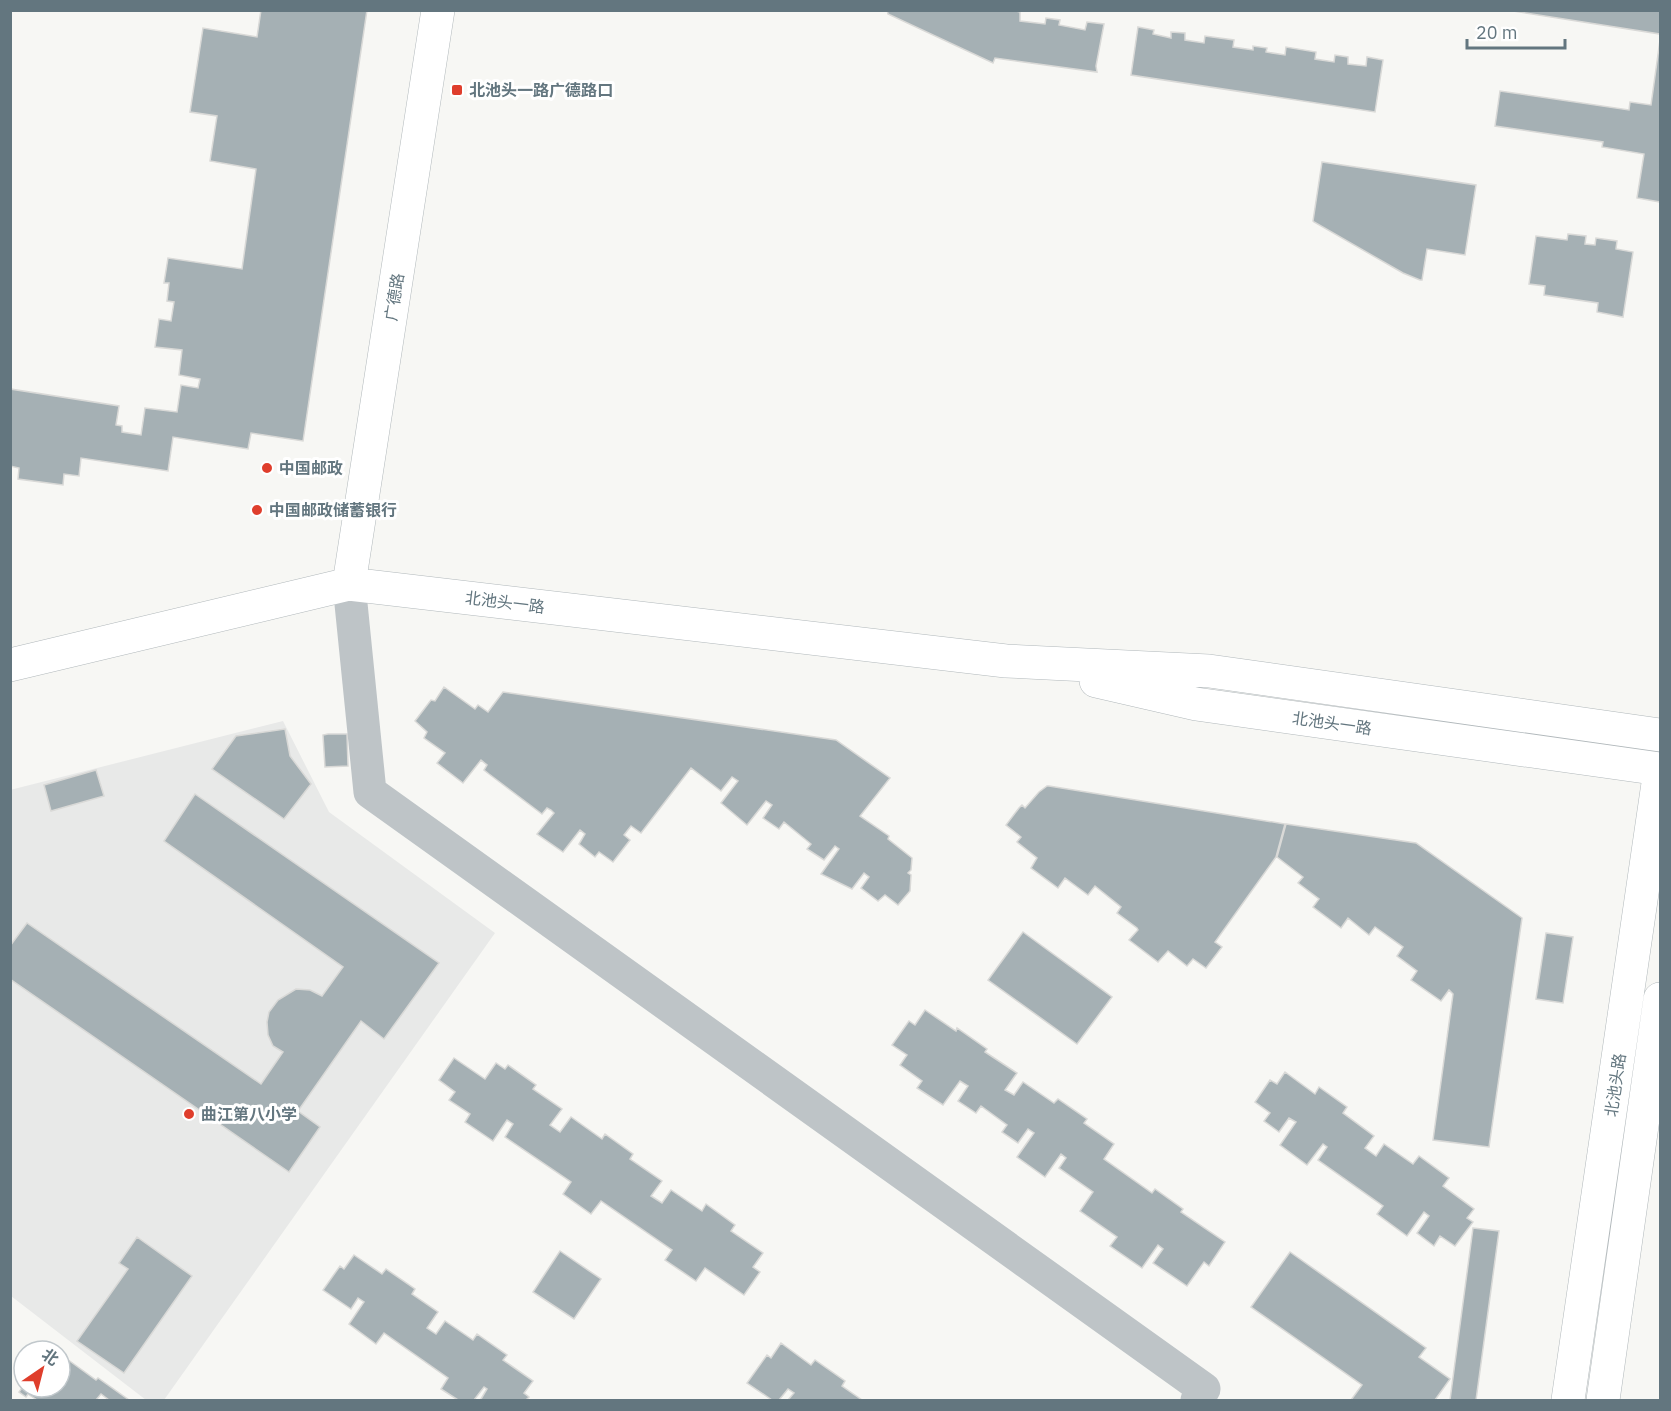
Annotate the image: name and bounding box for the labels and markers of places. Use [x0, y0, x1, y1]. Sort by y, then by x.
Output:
place label: 北池头一路广德路口 [469, 80, 613, 100]
marker: 北池头一路广德路口 [450, 83, 464, 97]
place label: 中国邮政 [279, 458, 343, 478]
marker: 中国邮政 [260, 461, 274, 475]
place label: 中国邮政储蓄银行 [269, 500, 397, 520]
marker: 中国邮政储蓄银行 [250, 503, 264, 517]
place label: 曲江第八小学 [201, 1104, 297, 1124]
marker: 曲江第八小学 [182, 1107, 196, 1121]

